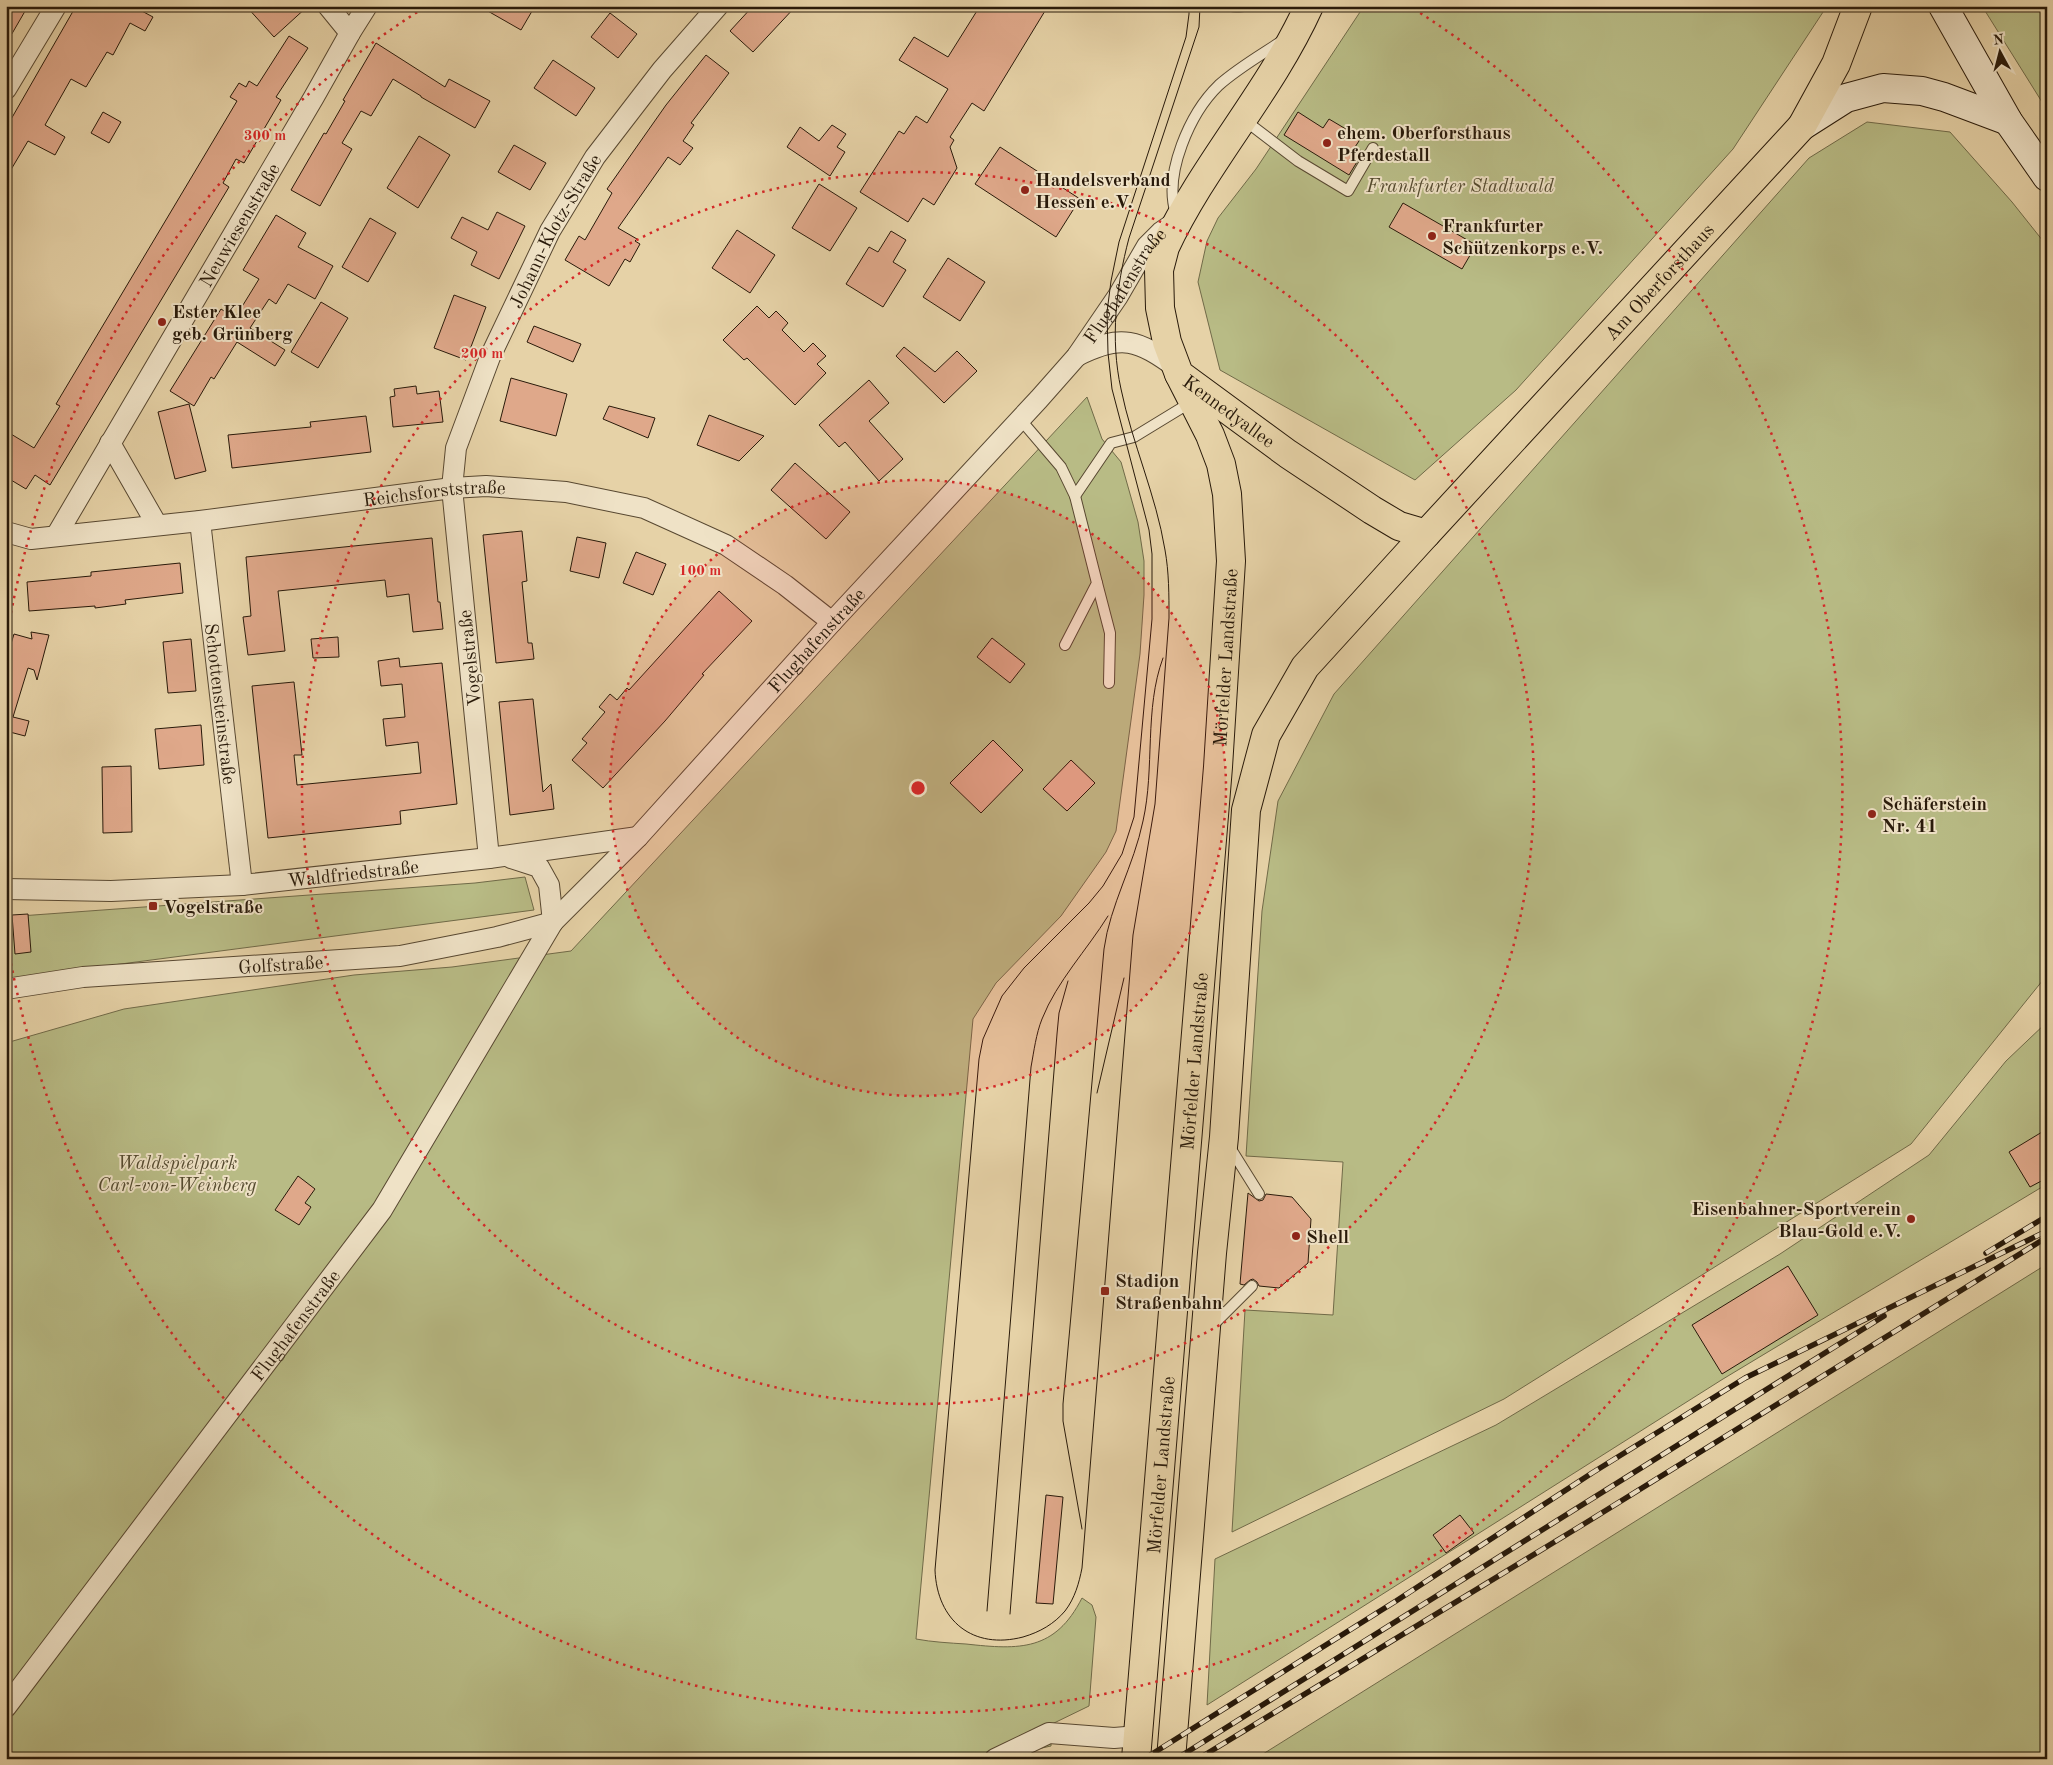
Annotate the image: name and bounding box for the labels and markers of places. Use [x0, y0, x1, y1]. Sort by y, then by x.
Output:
place label: ehem. Oberforsthaus Pferdestall [1337, 125, 1511, 166]
marker: ehem. Oberforsthaus Pferdestall [1321, 137, 1333, 149]
place label: Handelsverband Hessen e.V. [1035, 172, 1171, 213]
marker: Handelsverband Hessen e.V. [1019, 184, 1031, 196]
place label: Frankfurter Schützenkorps e.V. [1442, 218, 1603, 259]
marker: Frankfurter Schützenkorps e.V. [1426, 230, 1438, 242]
place label: Ester Klee geb. Grünberg [172, 304, 293, 345]
marker: Ester Klee geb. Grünberg [156, 316, 168, 328]
centre of rings [909, 779, 927, 797]
place label: Schäferstein Nr. 41 [1882, 796, 1987, 837]
marker: Schäferstein Nr. 41 [1866, 808, 1878, 820]
place label: Vogelstraße [163, 899, 263, 918]
marker: Vogelstraße [147, 900, 159, 912]
place label: Eisenbahner-Sportverein Blau-Gold e.V. [1691, 1201, 1901, 1242]
marker: Eisenbahner-Sportverein Blau-Gold e.V. [1905, 1213, 1917, 1225]
place label: Shell [1306, 1229, 1349, 1248]
marker: Shell [1290, 1230, 1302, 1242]
place label: Stadion Straßenbahn [1115, 1273, 1223, 1314]
marker: Stadion Straßenbahn [1099, 1285, 1111, 1297]

